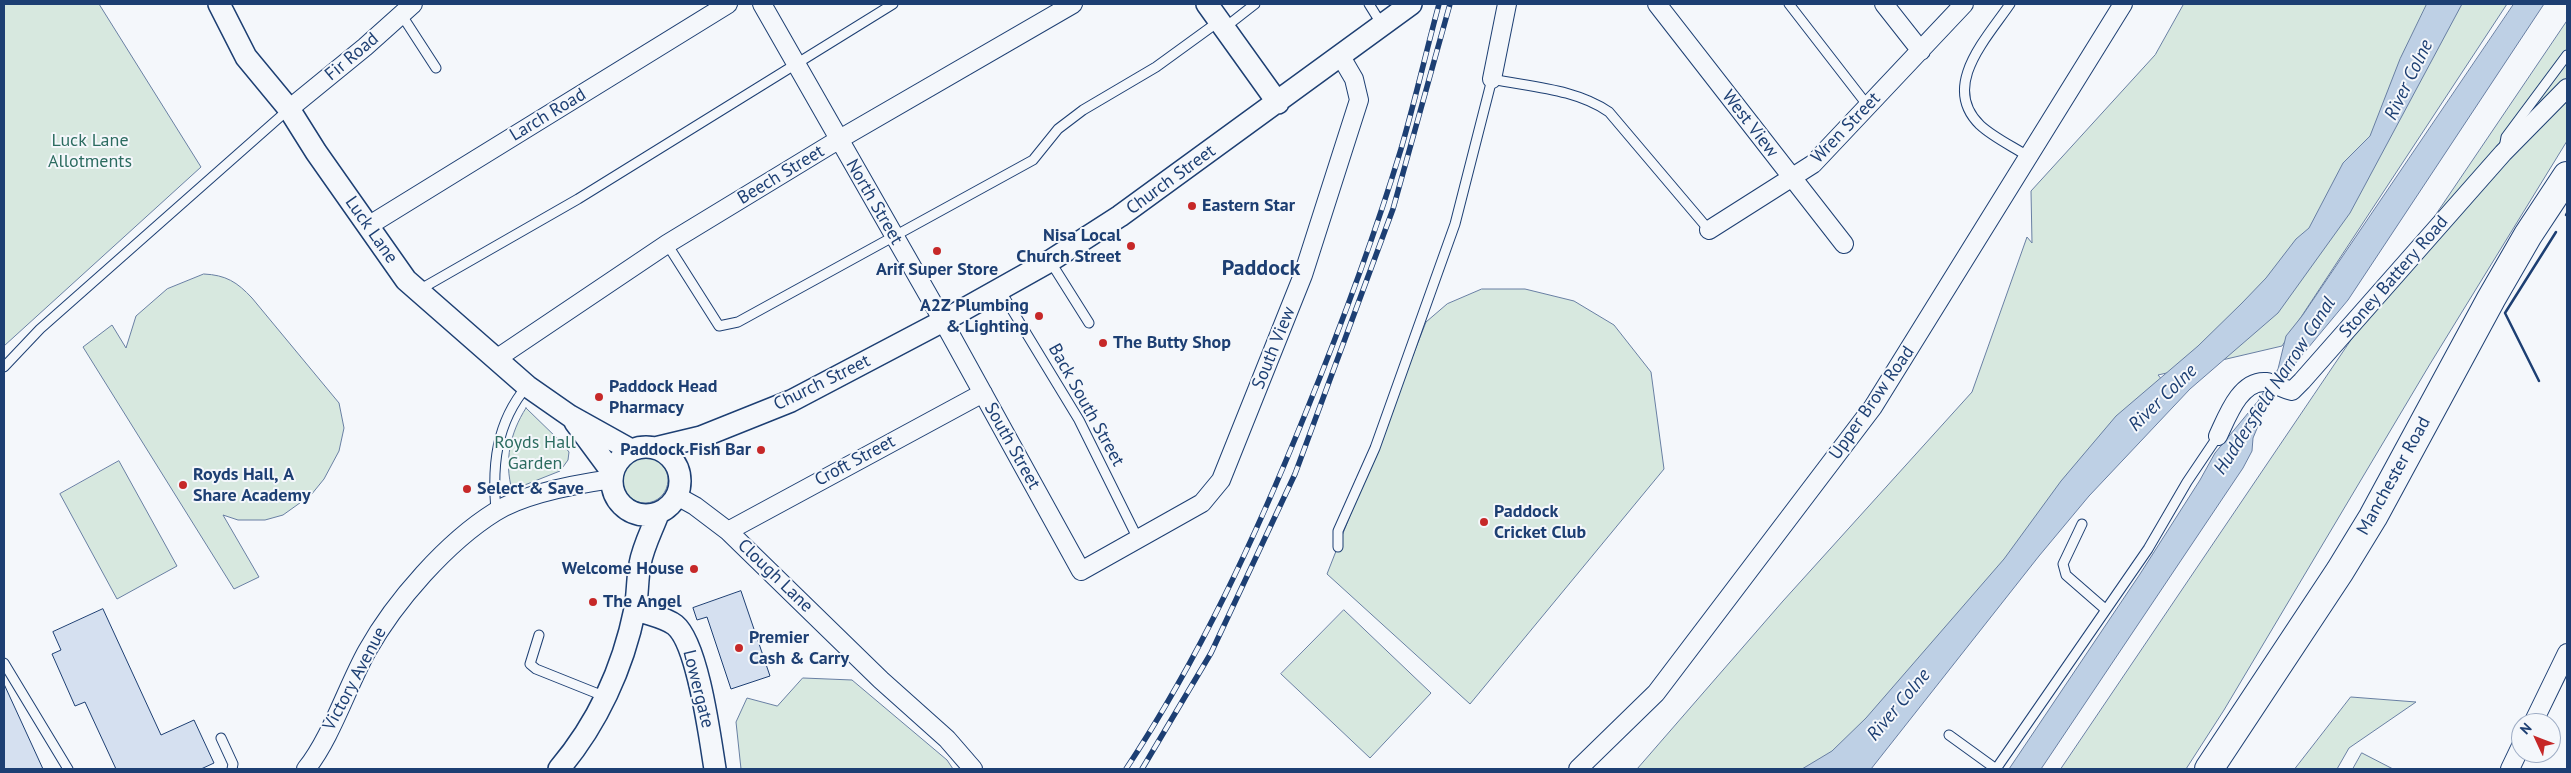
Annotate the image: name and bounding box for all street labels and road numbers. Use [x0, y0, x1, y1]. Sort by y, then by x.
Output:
street label: Fir Road [321, 28, 383, 86]
street label: Larch Road [506, 84, 590, 146]
street label: West View [1717, 86, 1783, 162]
street label: Wren Street [1807, 88, 1885, 168]
street label: Church Street [1122, 140, 1220, 220]
street label: Beech Street [734, 141, 828, 209]
street label: North Street [841, 155, 907, 249]
street label: Luck Lane [340, 192, 402, 268]
street label: Stoney Battery Road [2335, 211, 2453, 343]
street label: South View [1248, 304, 1300, 392]
street label: Back South Street [1043, 340, 1129, 470]
street label: Upper Brow Road [1825, 342, 1919, 464]
street label: Church Street [770, 350, 874, 416]
street label: South Street [979, 399, 1045, 493]
street label: Manchester Road [2353, 413, 2435, 539]
street label: Croft Street [811, 431, 899, 491]
street label: Clough Lane [733, 535, 817, 617]
street label: Victory Avenue [319, 623, 391, 735]
street label: Lowergate [678, 648, 718, 730]

